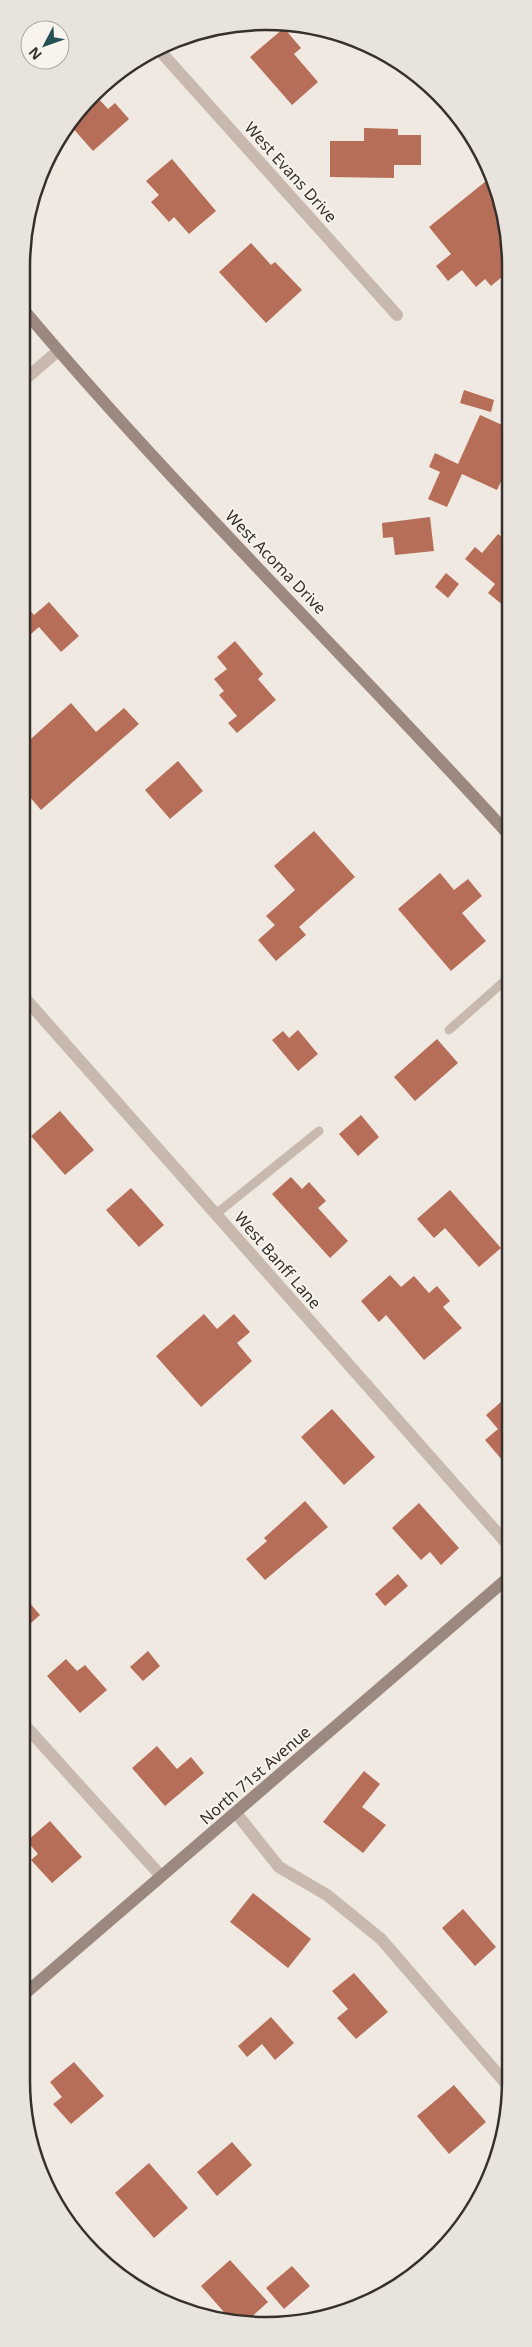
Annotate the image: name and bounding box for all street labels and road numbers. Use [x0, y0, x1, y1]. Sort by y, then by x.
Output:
street label: West Evans Drive [240, 117, 342, 227]
street label: West Acoma Drive [221, 505, 331, 619]
street label: West Banff Lane [230, 1207, 326, 1313]
street label: North 71st Avenue [195, 1721, 315, 1829]

